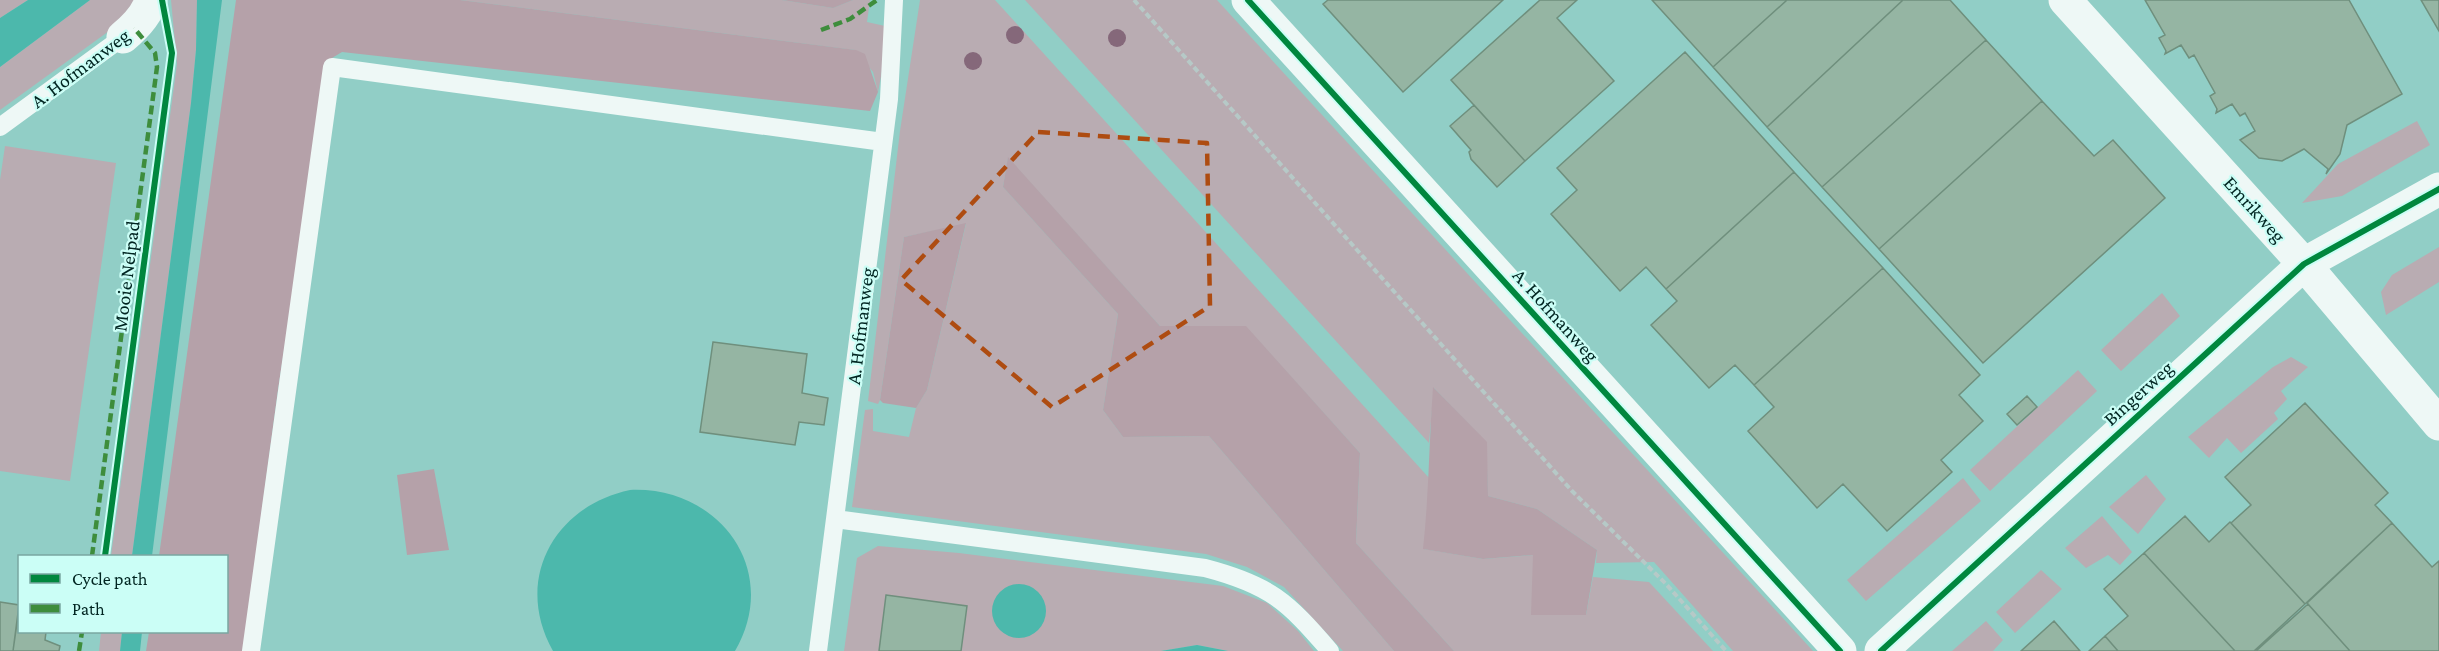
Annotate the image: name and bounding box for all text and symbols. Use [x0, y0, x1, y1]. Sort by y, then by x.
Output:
street label: A. Hofmanweg [26, 24, 135, 113]
street label: Emrikweg [2219, 171, 2291, 248]
street label: Mooie Nelpad [108, 219, 145, 333]
street label: A. Hofmanweg [1508, 264, 1604, 367]
street label: A. Hofmanweg [842, 266, 879, 386]
street label: Bingerweg [2099, 356, 2178, 430]
legend [18, 555, 228, 633]
text: Cycle path [72, 569, 148, 589]
text: Path [72, 599, 105, 619]

